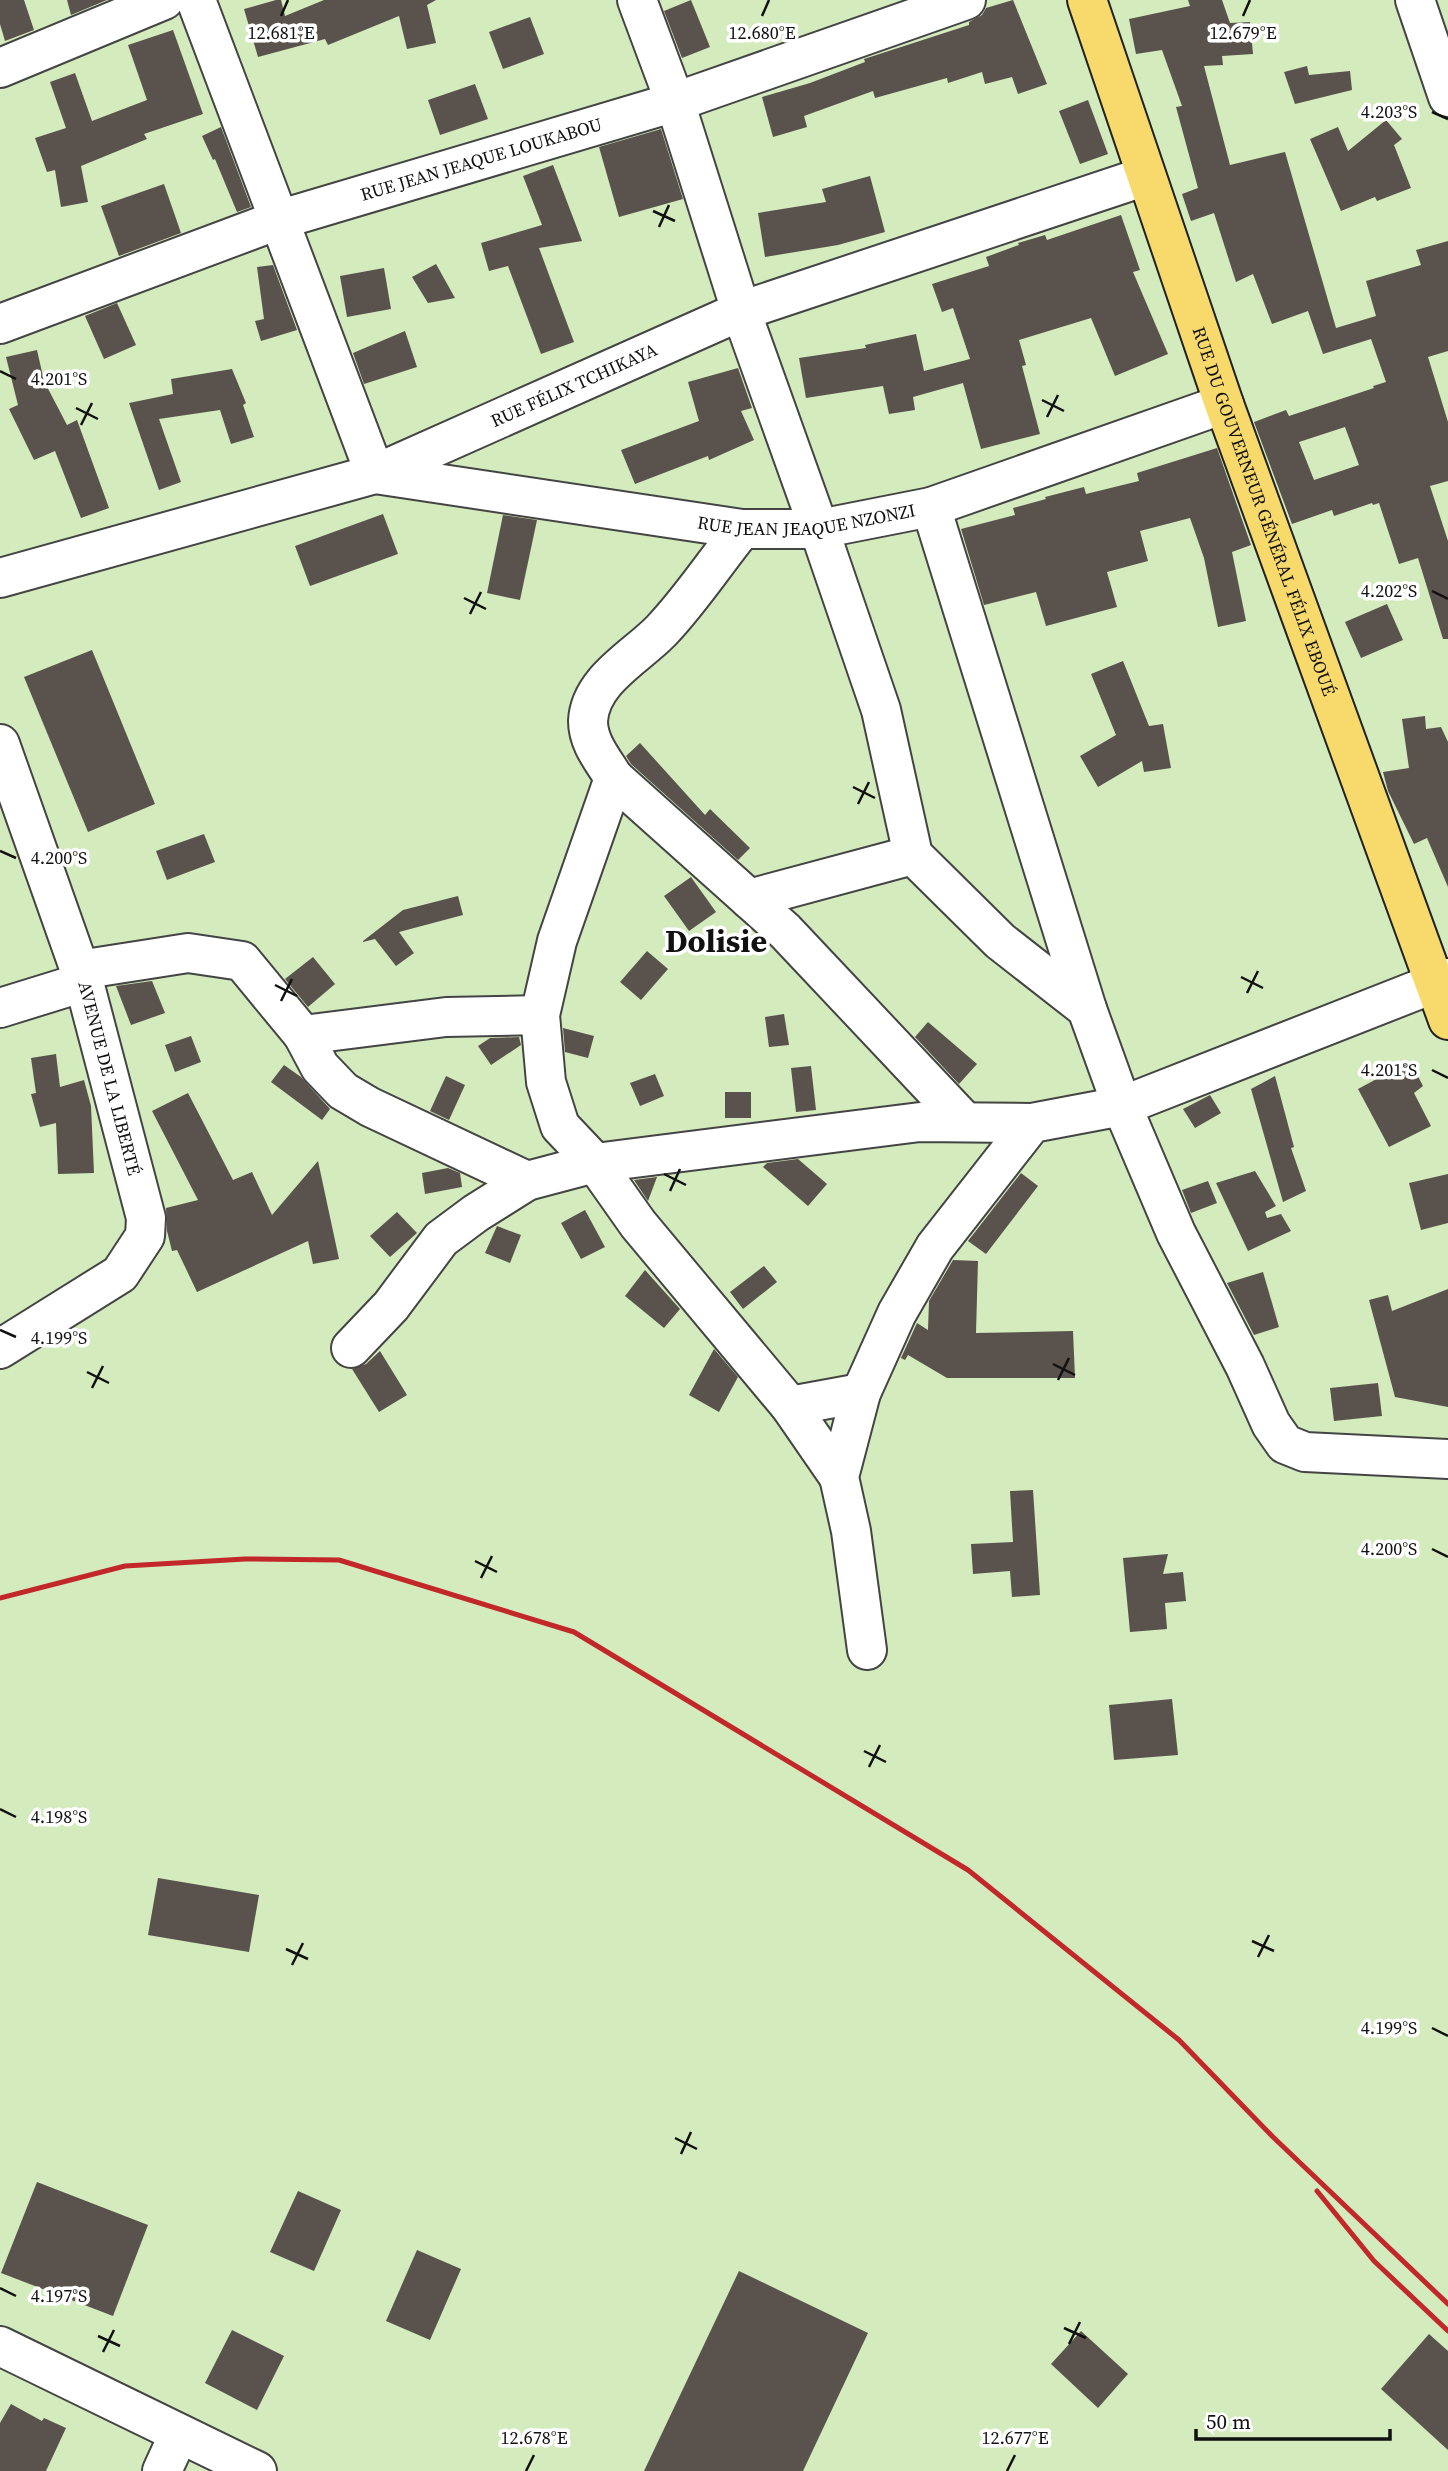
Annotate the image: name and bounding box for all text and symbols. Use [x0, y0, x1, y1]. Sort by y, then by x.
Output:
text: 12.681°E [247, 20, 315, 45]
text: 12.680°E [728, 20, 796, 45]
text: 12.679°E [1209, 20, 1277, 45]
text: 4.203°S [1361, 99, 1417, 124]
street label: RUE JEAN JEAQUE LOUKABOU [357, 111, 605, 207]
street label: RUE DU GOUVERNEUR GÉNÉRAL FÉLIX EBOUÉ [1187, 323, 1342, 699]
street label: RUE FÉLIX TCHIKAYA [487, 337, 661, 433]
text: 4.201°S [31, 366, 87, 391]
street label: RUE JEAN JEAQUE NZONZI [696, 497, 917, 541]
text: 4.202°S [1361, 578, 1417, 603]
text: 4.200°S [31, 845, 87, 870]
district label: Dolisie [665, 919, 767, 963]
street label: AVENUE DE LA LIBERTÉ [72, 979, 147, 1178]
text: 4.201°S [1361, 1057, 1417, 1082]
text: 4.199°S [31, 1325, 87, 1350]
text: 4.200°S [1361, 1536, 1417, 1561]
text: 4.198°S [31, 1804, 87, 1829]
text: 4.199°S [1361, 2015, 1417, 2040]
text: 4.197°S [31, 2283, 87, 2308]
scale bar [1196, 2398, 1390, 2442]
text: 50 m [1206, 2407, 1251, 2436]
text: 12.678°E [500, 2425, 568, 2450]
text: 12.677°E [981, 2425, 1049, 2450]

